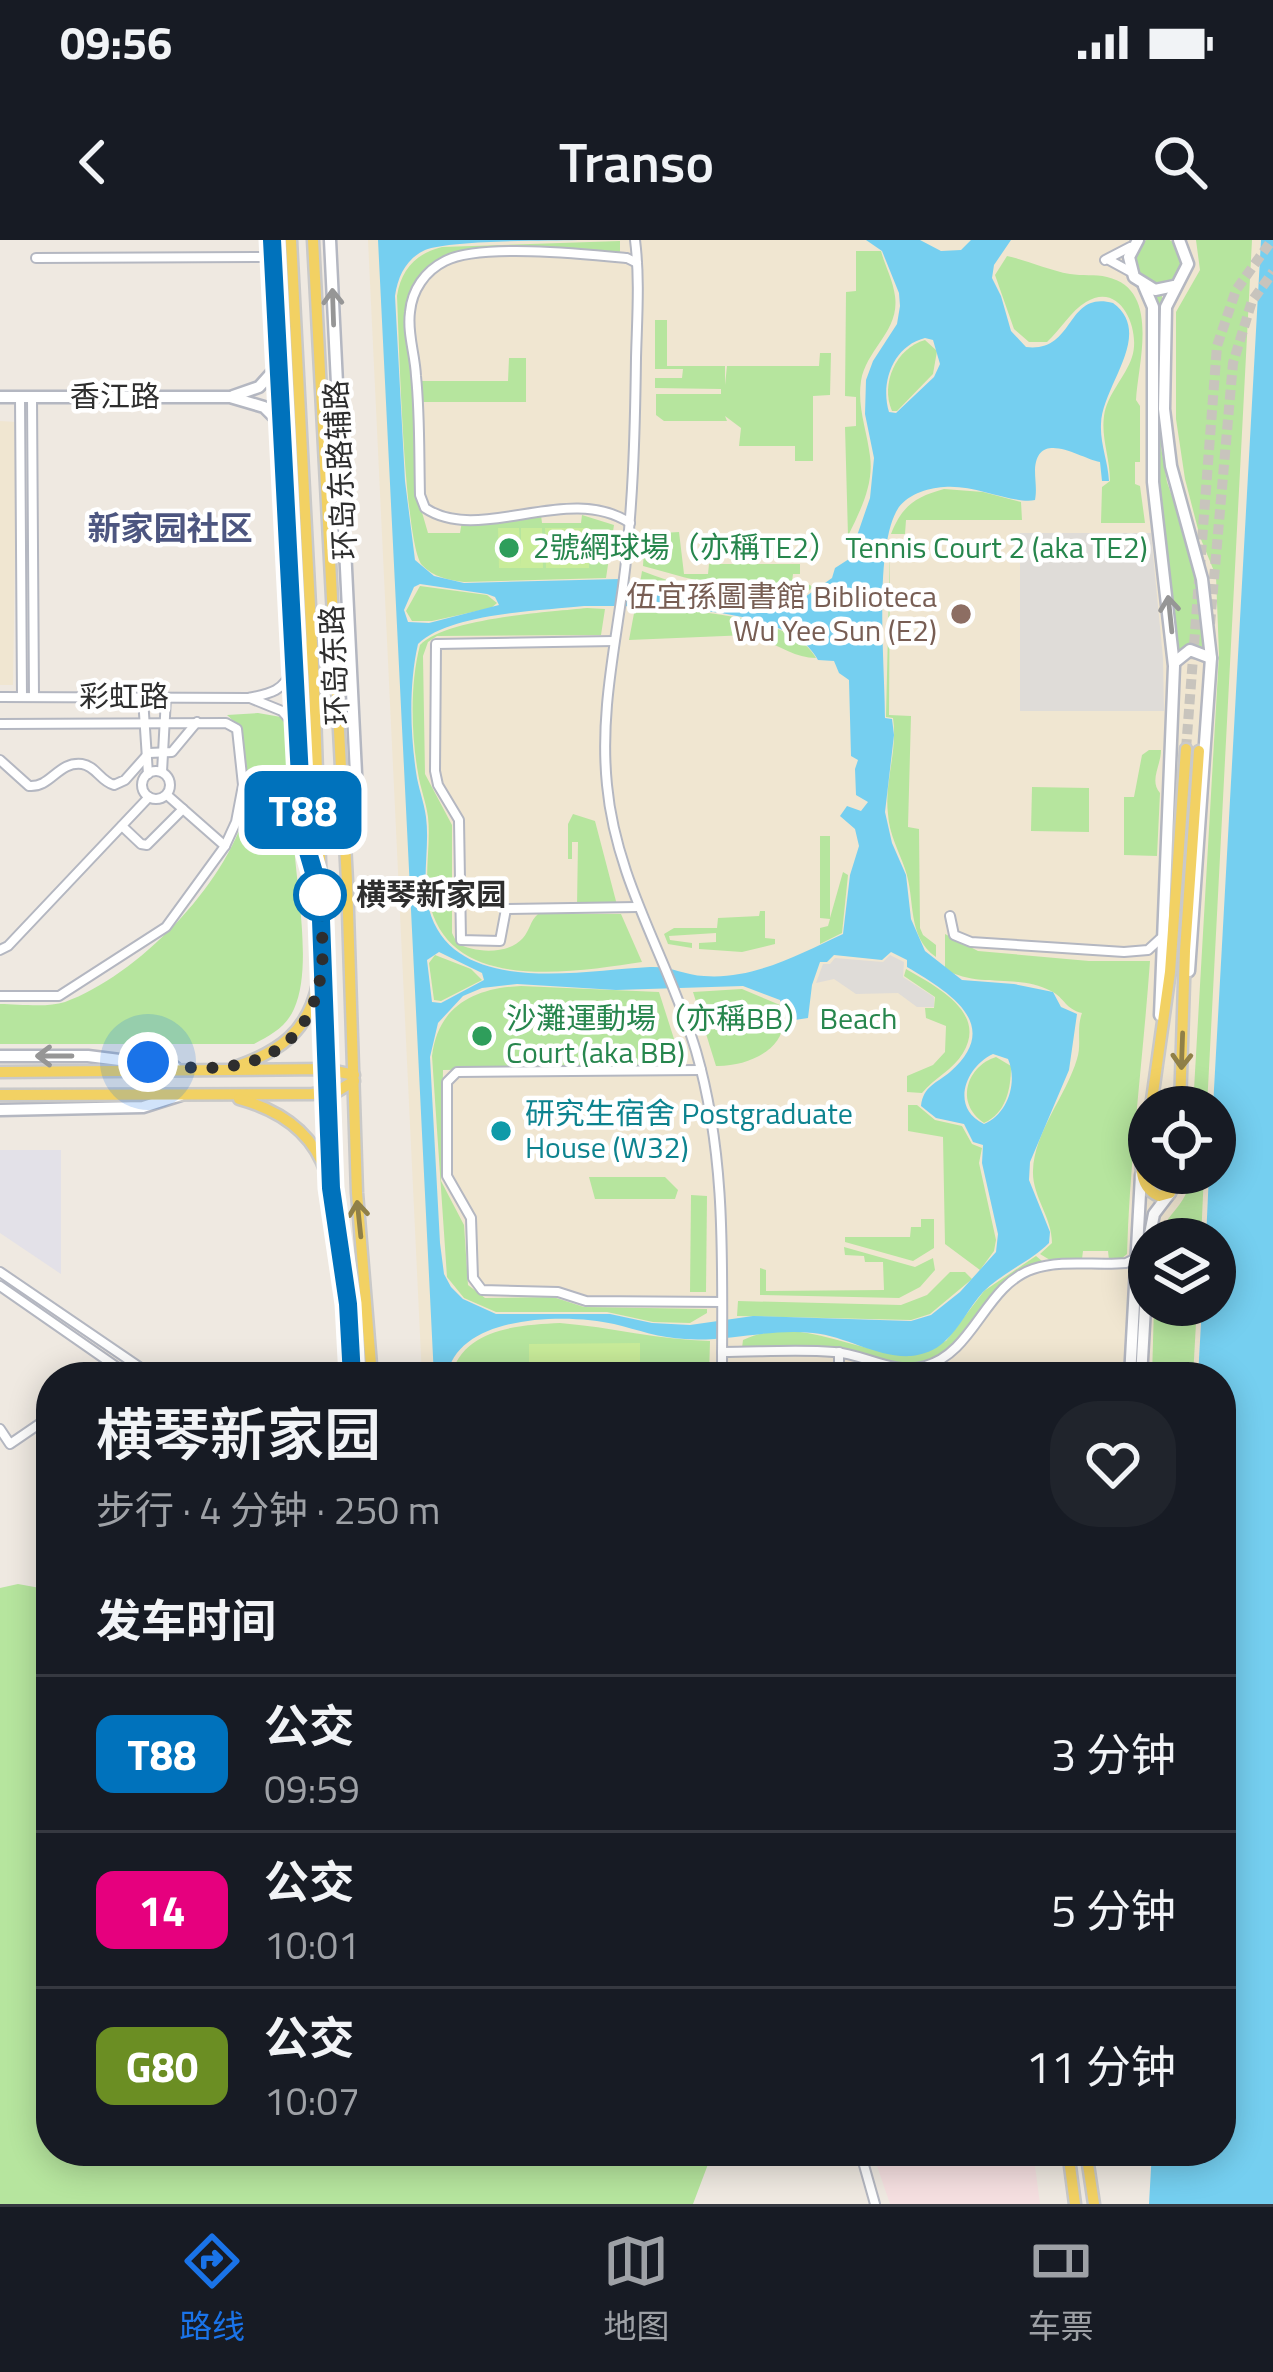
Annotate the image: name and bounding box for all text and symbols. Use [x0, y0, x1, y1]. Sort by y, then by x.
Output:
text: 09:56 [60, 8, 172, 76]
text: Transo [559, 121, 714, 203]
icon: back [60, 129, 126, 195]
icon: search [1147, 129, 1213, 195]
one-way arrow [321, 288, 344, 327]
street label: 香江路 [70, 373, 160, 419]
street label: 环岛东路辅路 [312, 379, 368, 561]
district label: 新家园社区 [88, 503, 253, 553]
place label: 2號網球場（亦稱TE2） Tennis Court 2 (aka TE2) [533, 524, 1148, 570]
marker: 2號網球場（亦稱TE2） Tennis Court 2 (aka TE2) [496, 535, 522, 561]
place label: 伍宜孫圖書館 Biblioteca Wu Yee Sun (E2) [627, 573, 937, 653]
one-way arrow [1158, 595, 1181, 634]
marker: 伍宜孫圖書館 Biblioteca Wu Yee Sun (E2) [948, 601, 974, 627]
street label: 环岛东路 [308, 604, 360, 726]
street label: 彩虹路 [79, 673, 169, 719]
line badge: T88 [234, 771, 372, 849]
text: T88 [268, 778, 338, 842]
marker: 横琴新家园 [295, 870, 345, 920]
place label: 横琴新家园 [356, 871, 506, 917]
place label: 沙灘運動場（亦稱BB） Beach Court (aka BB) [506, 995, 897, 1075]
marker: 沙灘運動場（亦稱BB） Beach Court (aka BB) [469, 1023, 495, 1049]
one-way arrow [1171, 1031, 1194, 1070]
your location [118, 1032, 178, 1092]
one-way arrow [35, 1045, 74, 1067]
map controls [1128, 1086, 1236, 1326]
button: locate [1128, 1086, 1236, 1194]
place label: 研究生宿舍 Postgraduate House (W32) [525, 1090, 853, 1170]
marker: 研究生宿舍 Postgraduate House (W32) [488, 1118, 514, 1144]
one-way arrow [347, 1200, 370, 1239]
button: layers [1128, 1218, 1236, 1326]
text: 横琴新家园 [96, 1390, 381, 1477]
button: heart [1050, 1401, 1176, 1527]
text: 步行 · 4 分钟 · 250 m [96, 1480, 440, 1539]
text: 发车时间 [96, 1586, 276, 1654]
text: 公交 [264, 1691, 354, 1759]
text: 3 分钟 [1051, 1720, 1176, 1788]
text: T88 [127, 1722, 197, 1786]
text: 09:59 [264, 1759, 360, 1818]
text: 公交 [264, 1847, 354, 1915]
text: 5 分钟 [1051, 1876, 1176, 1944]
text: 14 [138, 1878, 186, 1942]
text: 10:01 [264, 1915, 360, 1974]
text: 公交 [264, 2003, 354, 2071]
text: 11 分钟 [1026, 2032, 1176, 2100]
text: G80 [126, 2034, 198, 2098]
text: 10:07 [264, 2071, 360, 2130]
tab: 路线 [179, 2228, 245, 2351]
tab: 地图 [603, 2228, 669, 2351]
tab: 车票 [1028, 2228, 1094, 2351]

